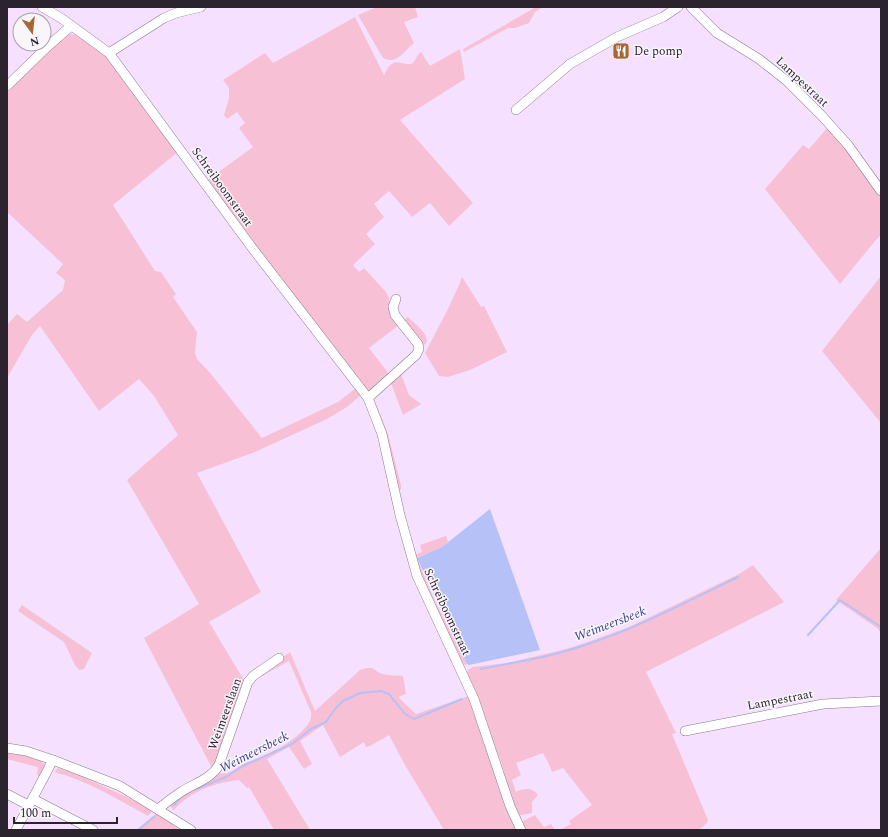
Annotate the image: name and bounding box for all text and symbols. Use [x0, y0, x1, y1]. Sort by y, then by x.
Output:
north arrow [12, 12, 52, 52]
text: N [28, 32, 41, 51]
restaurant icon: De pomp [611, 41, 631, 61]
place label: De pomp [634, 42, 683, 61]
street label: Lampestraat [771, 52, 833, 112]
street label: Schreiboomstraat [187, 143, 257, 231]
street label: Schreiboomstraat [419, 565, 475, 659]
water label: Weimeersbeek [571, 601, 649, 647]
street label: Weimeerslaan [203, 675, 247, 753]
street label: Lampestraat [745, 684, 815, 716]
water label: Weimeersbeek [216, 726, 292, 778]
scale bar [14, 799, 117, 825]
text: 100 m [20, 804, 51, 823]

